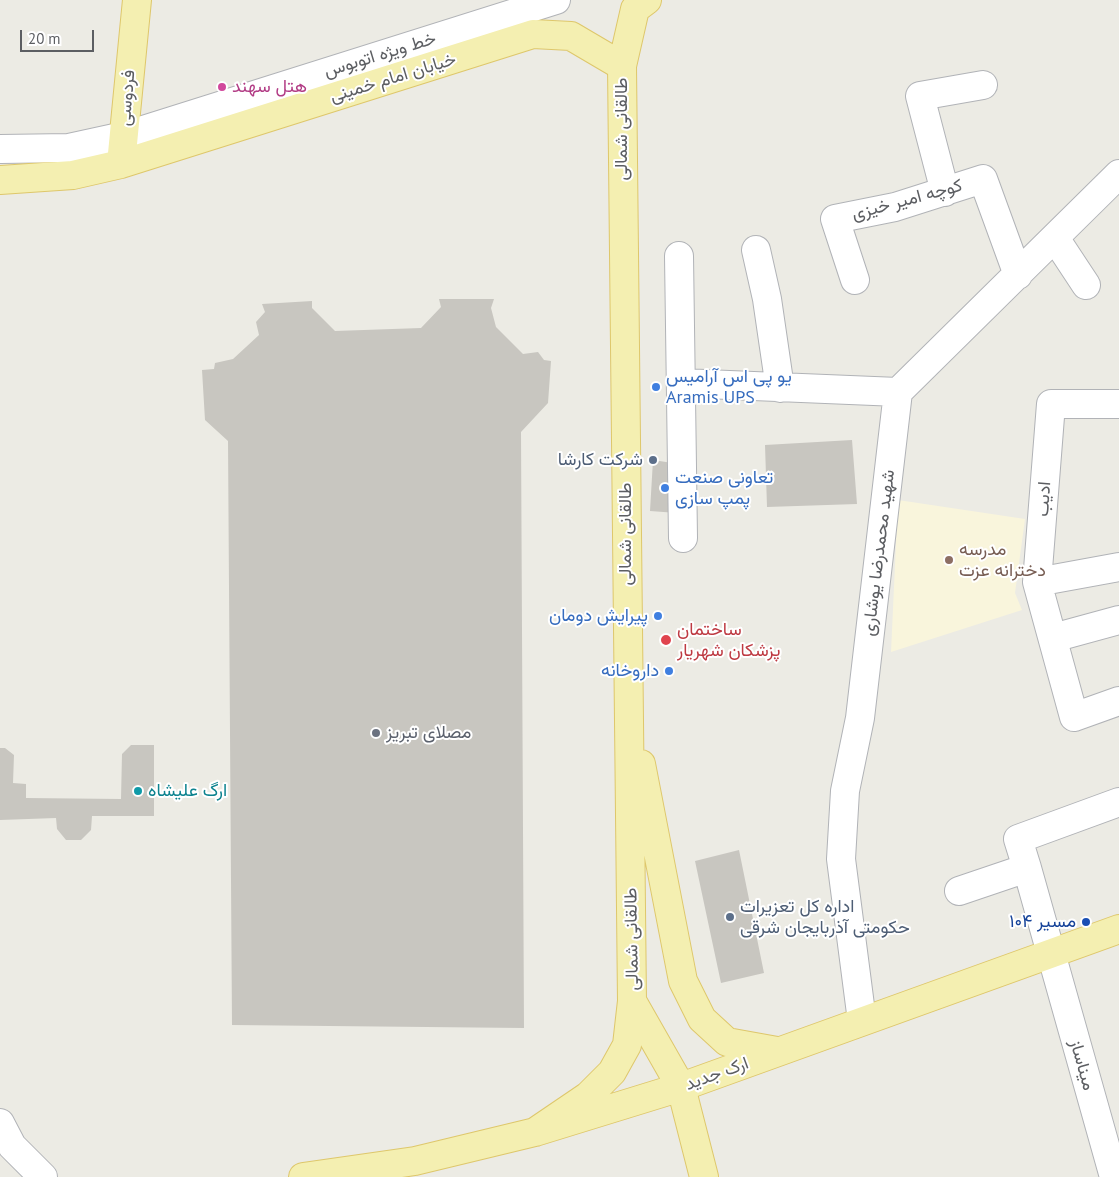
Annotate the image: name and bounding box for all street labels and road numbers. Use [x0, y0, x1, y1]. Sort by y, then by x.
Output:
street label: خط ویژه اتوبوس [321, 28, 439, 82]
street label: خیابان امام خمینی [327, 49, 459, 107]
street label: فردوسی [114, 69, 140, 127]
street label: طالقانی شمالی [611, 78, 633, 180]
street label: کوچه امیر خیزی [849, 175, 965, 225]
street label: شهید محمدرضا یوشاری [858, 469, 900, 637]
street label: ادیب [1032, 481, 1056, 517]
street label: طالقانی شمالی [615, 483, 637, 585]
street label: طالقانی شمالی [620, 887, 644, 991]
street label: میناساز [1064, 1037, 1100, 1093]
street label: ارک جدید [682, 1053, 752, 1095]

